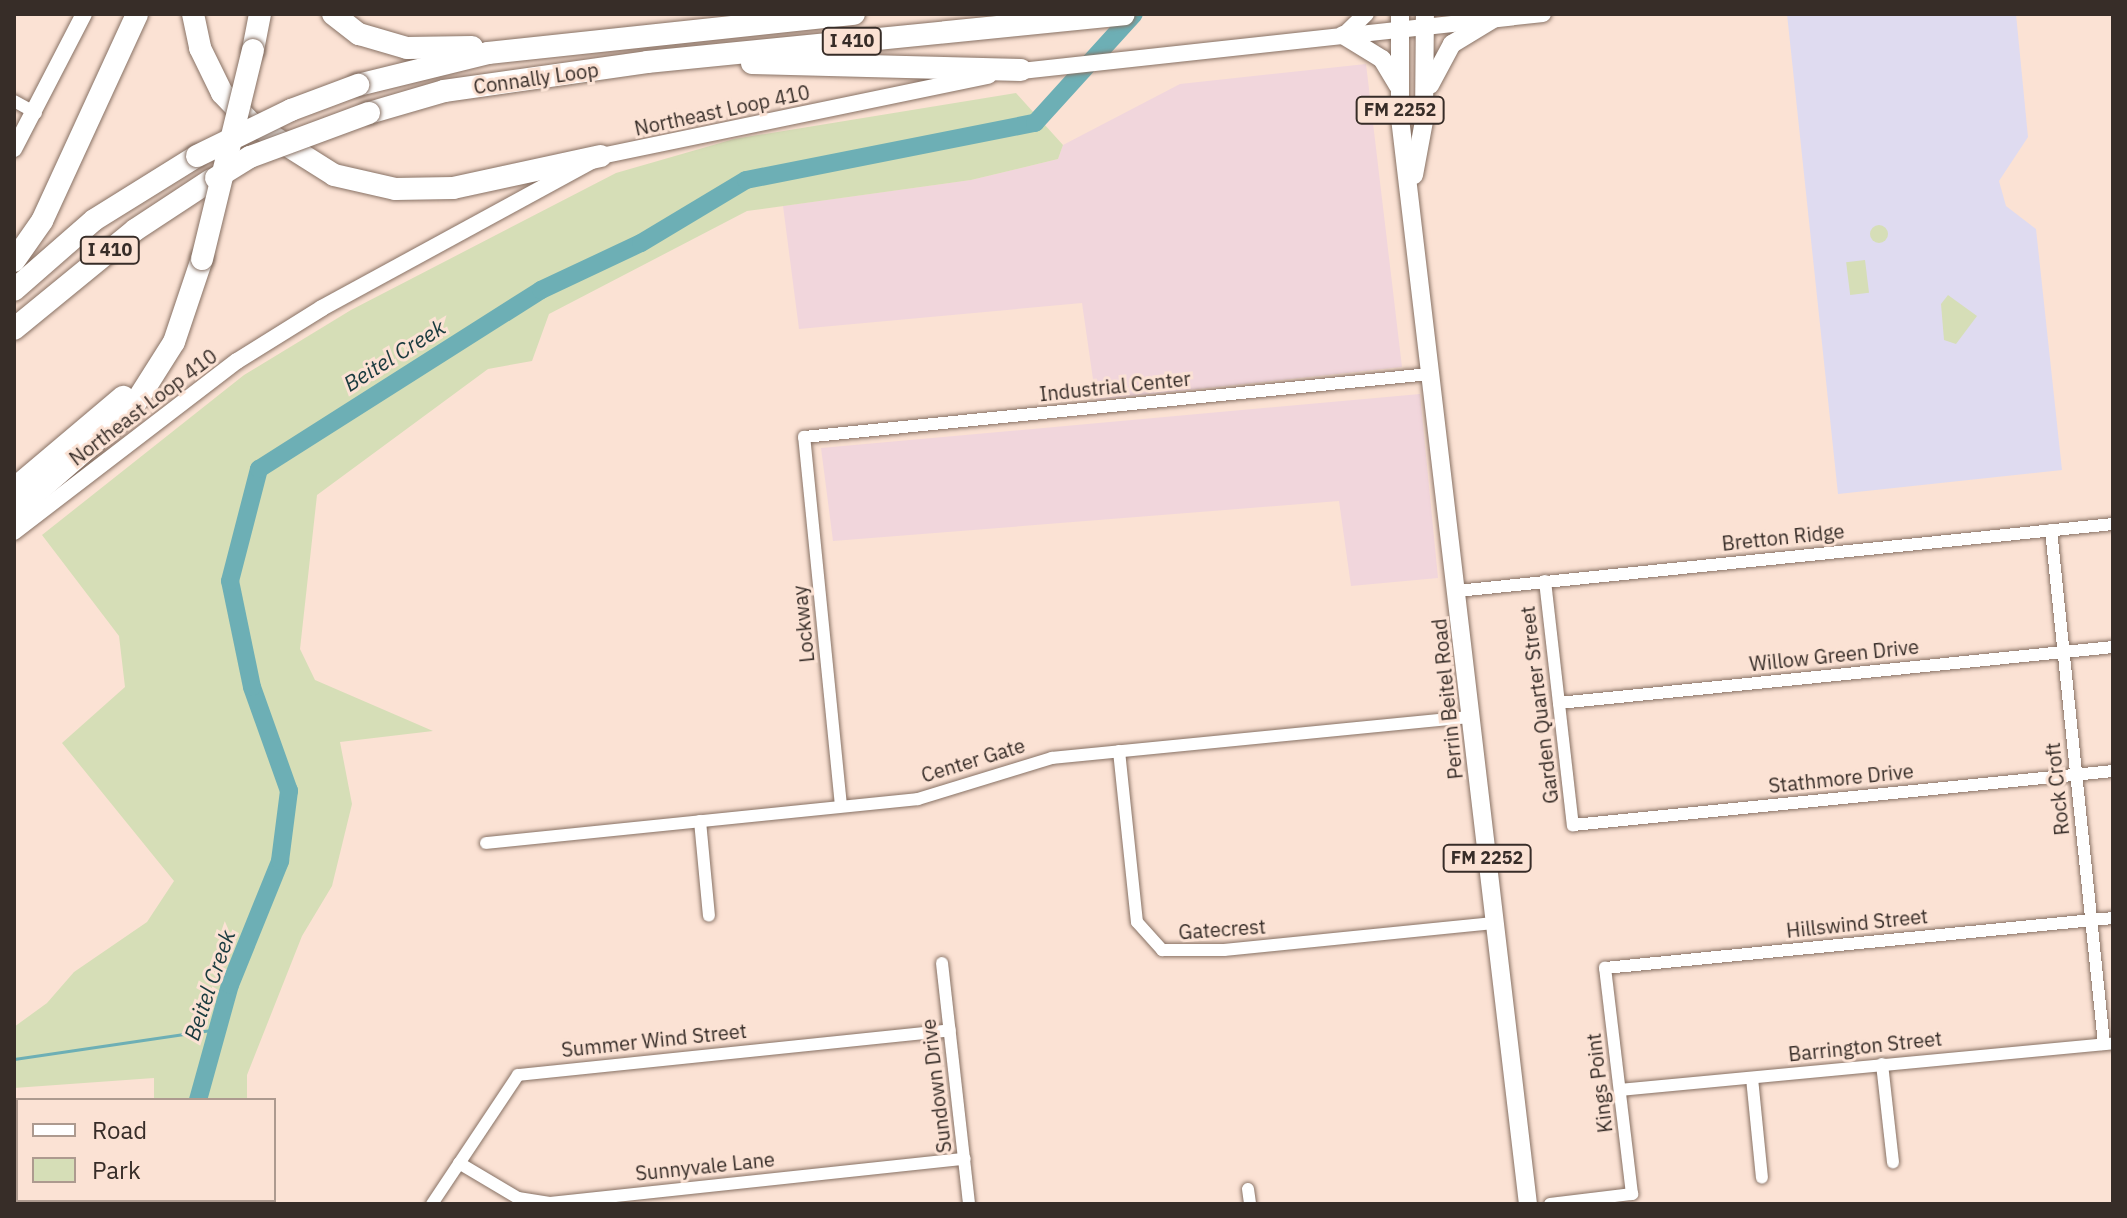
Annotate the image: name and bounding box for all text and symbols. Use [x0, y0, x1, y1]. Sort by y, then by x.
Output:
road number: I 410 [820, 27, 884, 55]
street label: Connally Loop [472, 57, 600, 99]
street label: Northeast Loop 410 [632, 80, 812, 140]
road number: FM 2252 [1354, 96, 1446, 124]
road number: I 410 [78, 236, 142, 264]
water label: Beitel Creek [338, 313, 450, 397]
street label: Northeast Loop 410 [64, 344, 222, 470]
street label: Industrial Center [1038, 366, 1192, 406]
street label: Bretton Ridge [1721, 519, 1845, 555]
street label: Lockway [787, 584, 819, 664]
street label: Garden Quarter Street [1515, 605, 1563, 805]
street label: Perrin Beitel Road [1427, 617, 1467, 781]
street label: Willow Green Drive [1748, 634, 1920, 676]
street label: Center Gate [918, 733, 1028, 787]
street label: Rock Croft [2040, 741, 2074, 837]
street label: Stathmore Drive [1767, 758, 1915, 798]
road number: FM 2252 [1441, 844, 1533, 872]
street label: Hillswind Street [1785, 904, 1929, 942]
street label: Gatecrest [1178, 914, 1266, 944]
water label: Beitel Creek [178, 926, 240, 1044]
street label: Summer Wind Street [560, 1018, 748, 1062]
street label: Sundown Drive [916, 1018, 956, 1154]
street label: Barrington Street [1787, 1026, 1943, 1066]
street label: Kings Point [1581, 1032, 1617, 1134]
legend [16, 1098, 276, 1202]
text: Road [92, 1114, 147, 1146]
street label: Sunnyvale Lane [634, 1147, 776, 1185]
text: Park [92, 1154, 141, 1186]

